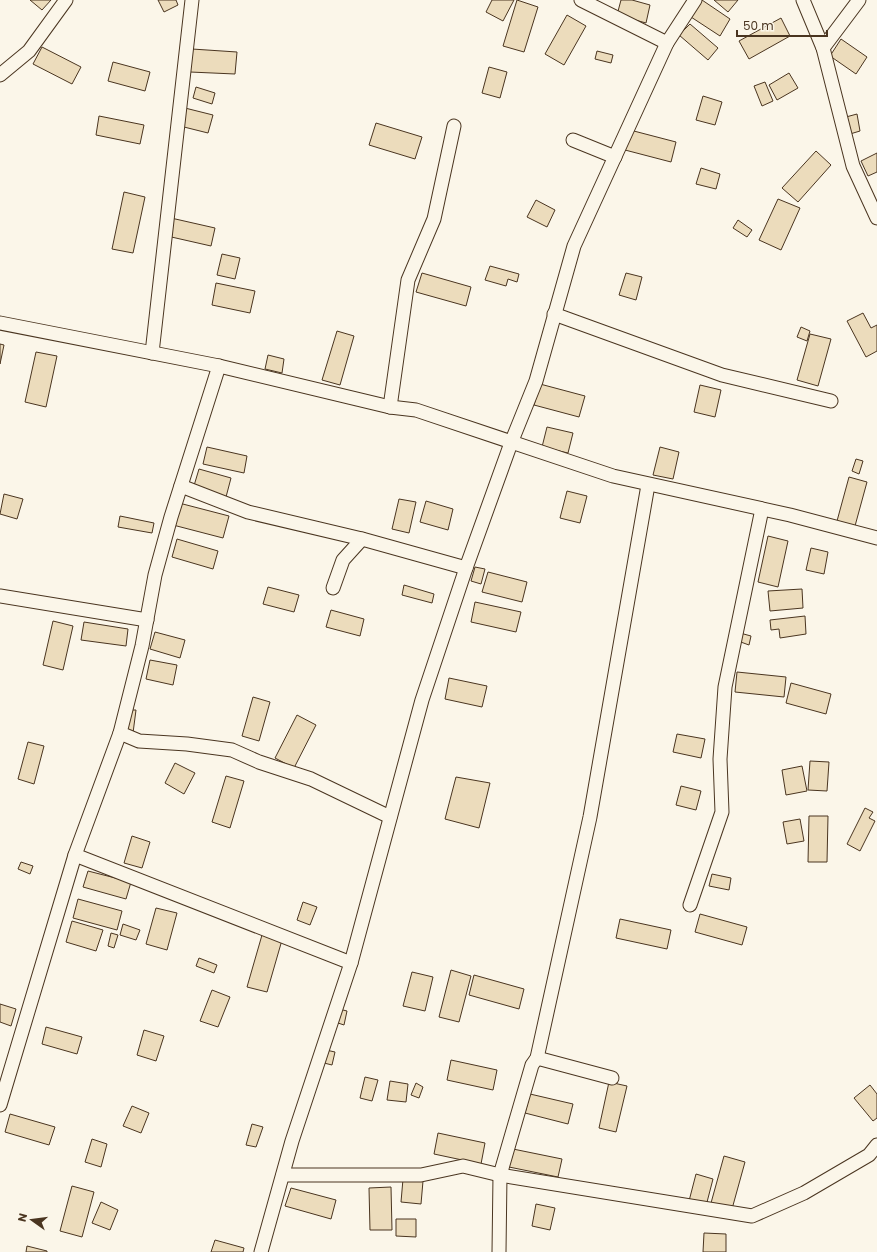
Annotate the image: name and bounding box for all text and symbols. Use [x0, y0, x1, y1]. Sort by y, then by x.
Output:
scale bar [737, 12, 827, 38]
text: 50 m [743, 17, 774, 34]
north arrow [12, 1200, 52, 1240]
text: N [14, 1212, 31, 1224]

